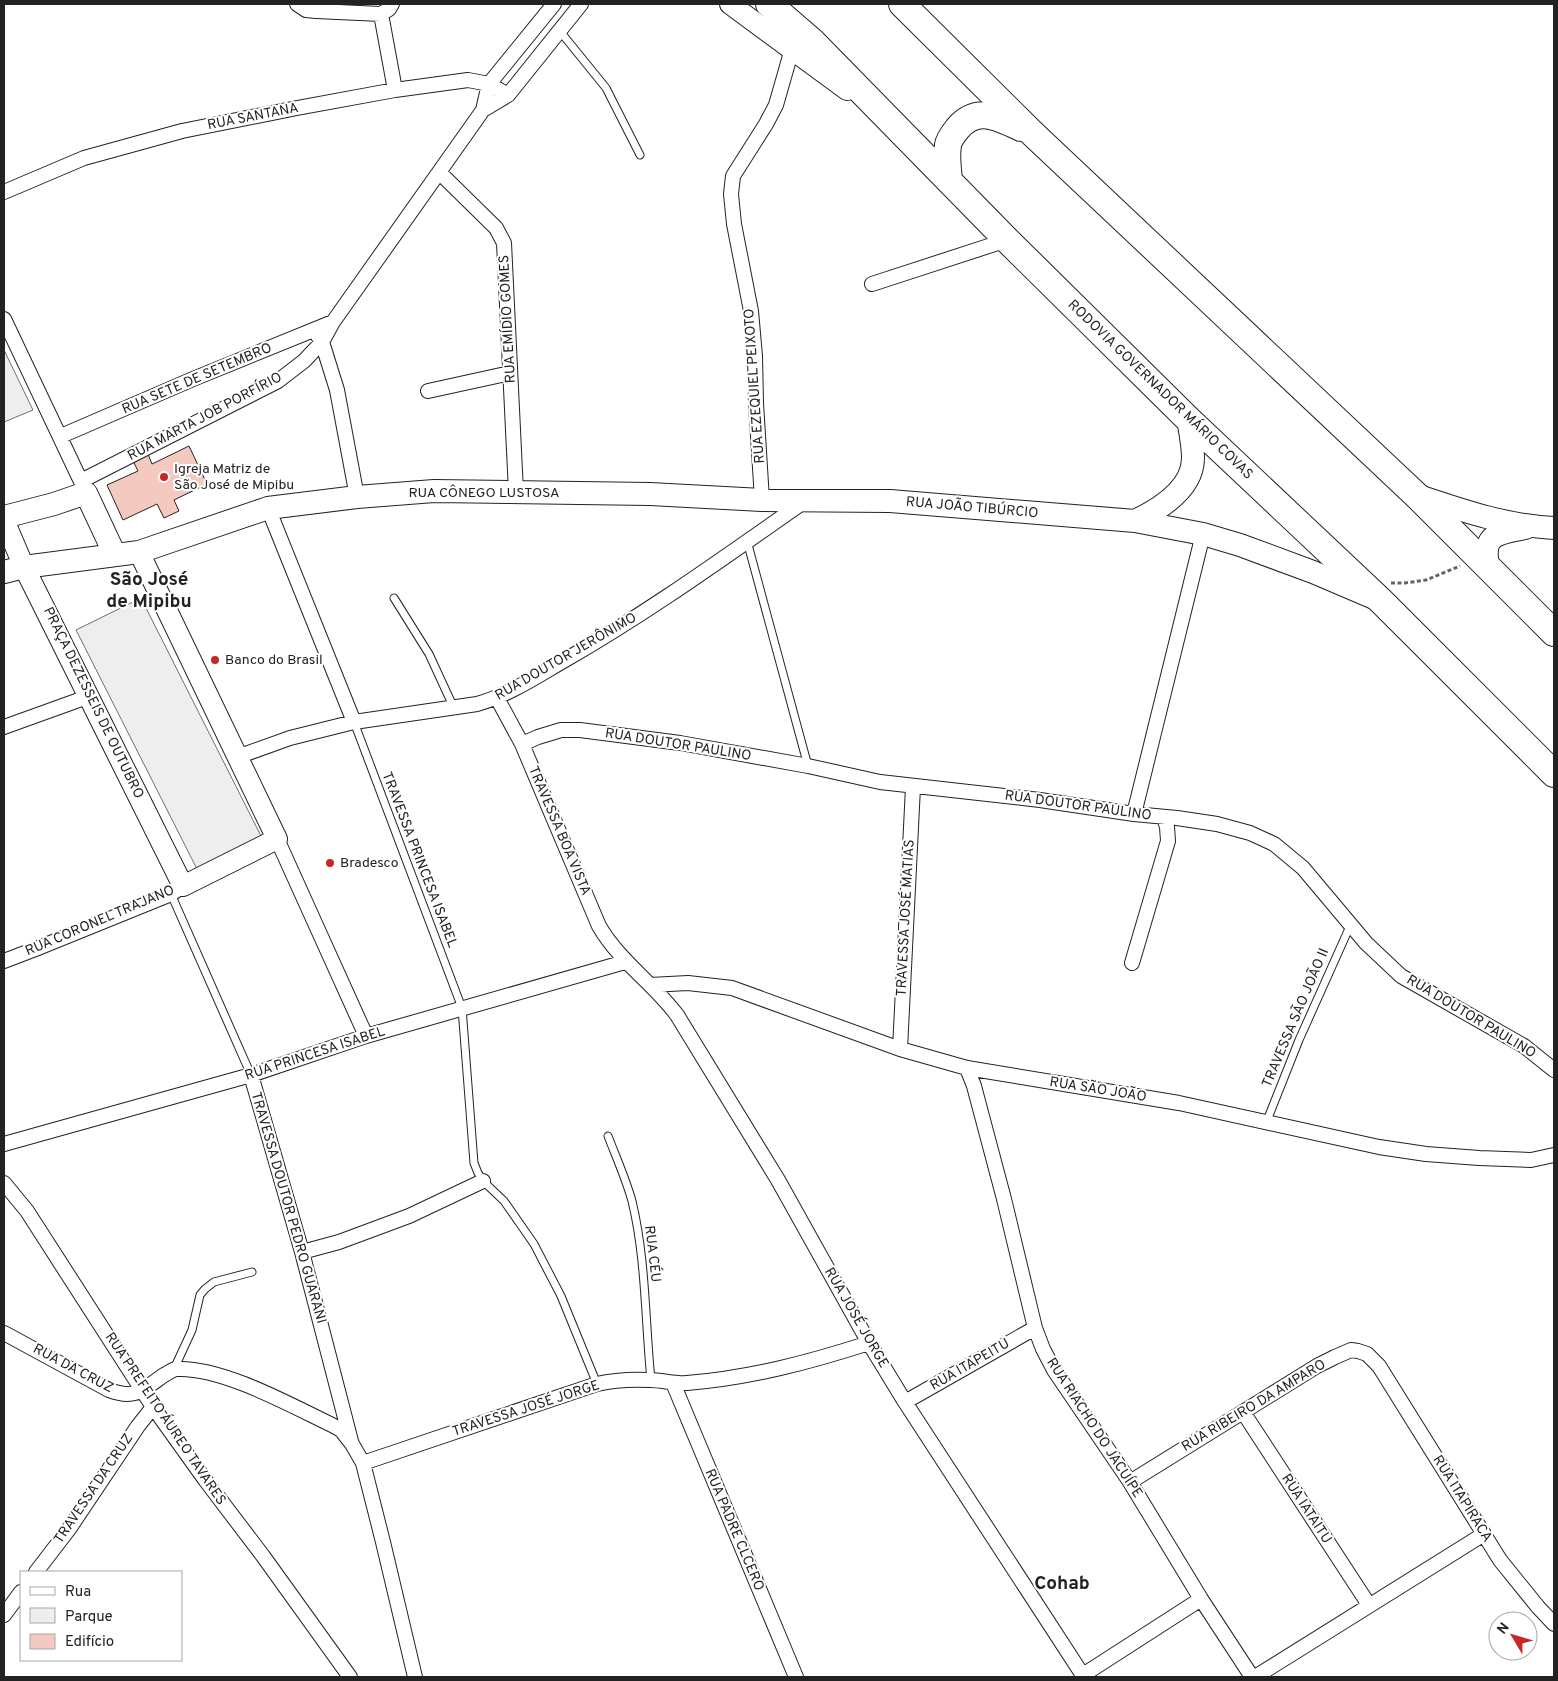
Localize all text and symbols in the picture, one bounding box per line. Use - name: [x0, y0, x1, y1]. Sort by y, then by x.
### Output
- street label: RUA SANTANA: [206, 100, 300, 134]
- street label: RUA EMÍDIO GOMES: [495, 254, 520, 384]
- street label: RODOVIA GOVERNADOR MÁRIO COVAS: [1064, 296, 1257, 483]
- street label: RUA EZEQUIEL PEIXOTO: [741, 308, 769, 464]
- street label: RUA SETE DE SETEMBRO: [119, 340, 275, 418]
- street label: RUA MARTA JOB PORFÍRIO: [124, 368, 285, 465]
- place label: Igreja Matriz de São José de Mipibu: [174, 461, 294, 494]
- marker: Igreja Matriz de São José de Mipibu: [158, 471, 170, 483]
- street label: RUA CÔNEGO LUSTOSA: [408, 484, 560, 502]
- street label: RUA JOÃO TIBÚRCIO: [905, 493, 1039, 522]
- district label: São José de Mipibu: [106, 568, 192, 614]
- street label: PRAÇA DEZESSEIS DE OUTUBRO: [39, 604, 147, 802]
- street label: RUA DOUTOR JERÔNIMO: [492, 609, 640, 705]
- place label: Banco do Brasil: [225, 652, 323, 669]
- marker: Banco do Brasil: [209, 654, 221, 666]
- street label: RUA DOUTOR PAULINO: [604, 725, 752, 765]
- street label: TRAVESSA BOA VISTA: [524, 764, 594, 898]
- street label: TRAVESSA PRINCESA ISABEL: [378, 770, 460, 950]
- street label: RUA DOUTOR PAULINO: [1004, 787, 1152, 825]
- street label: TRAVESSA JOSÉ MATIAS: [892, 839, 919, 997]
- place label: Bradesco: [340, 855, 399, 872]
- marker: Bradesco: [324, 857, 336, 869]
- street label: RUA CORONEL TRAJANO: [23, 882, 177, 960]
- street label: TRAVESSA SÃO JOÃO II: [1259, 946, 1333, 1090]
- street label: RUA DOUTOR PAULINO: [1403, 972, 1539, 1062]
- street label: RUA PRINCESA ISABEL: [243, 1023, 387, 1085]
- street label: RUA SÃO JOÃO: [1048, 1074, 1148, 1106]
- street label: TRAVESSA DOUTOR PEDRO GUARANI: [247, 1090, 329, 1326]
- street label: RUA CÉU: [640, 1224, 665, 1284]
- street label: RUA JOSÉ JORGE: [820, 1264, 893, 1371]
- street label: RUA PREFEITO ÁUREO TAVARES: [101, 1329, 230, 1508]
- street label: RUA ITAPEITU: [927, 1335, 1013, 1395]
- street label: RUA DA CRUZ: [30, 1341, 116, 1397]
- street label: RUA RIACHO DO JACUÍPE: [1042, 1354, 1146, 1501]
- street label: RUA RIBEIRO DA AMPARO: [1179, 1356, 1329, 1456]
- street label: TRAVESSA JOSÉ JORGE: [450, 1376, 602, 1441]
- street label: TRAVESSA DA CRUZ: [51, 1431, 137, 1547]
- street label: RUA ITAPIRACA: [1429, 1453, 1495, 1545]
- street label: RUA PADRE CLCERO: [701, 1466, 767, 1594]
- street label: RUA IATAITU: [1277, 1471, 1335, 1547]
- legend: [20, 1571, 182, 1661]
- district label: Cohab: [1034, 1572, 1090, 1596]
- text: Rua: [65, 1583, 91, 1602]
- text: Parque: [65, 1608, 113, 1627]
- north arrow: [1488, 1611, 1538, 1661]
- text: N: [1494, 1620, 1514, 1638]
- text: Edifício: [65, 1633, 114, 1652]

